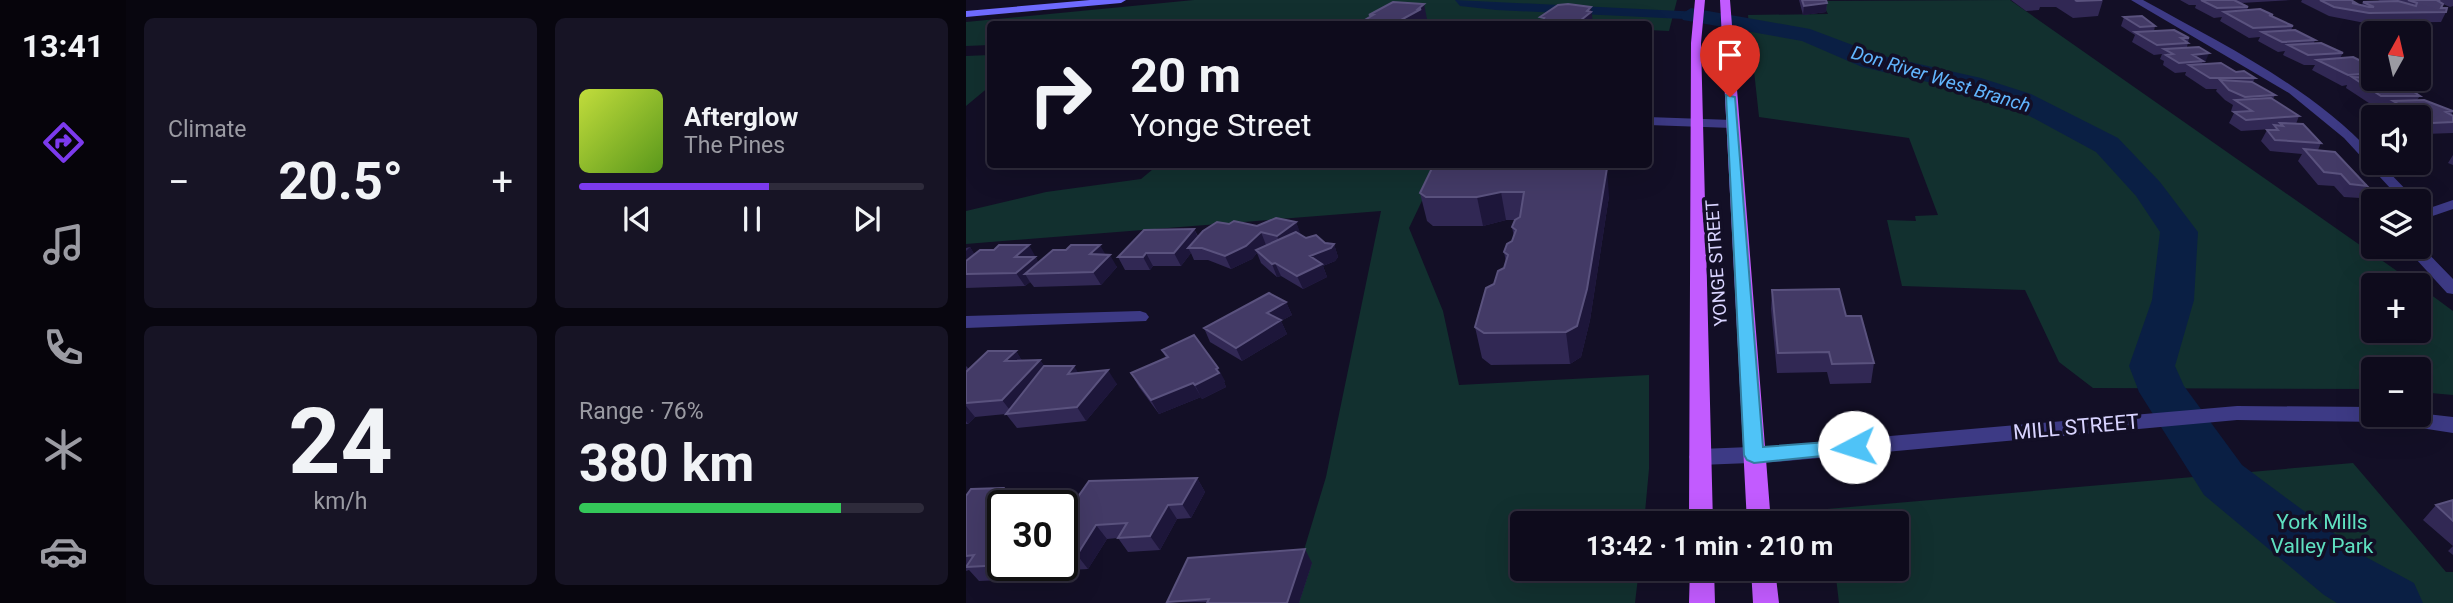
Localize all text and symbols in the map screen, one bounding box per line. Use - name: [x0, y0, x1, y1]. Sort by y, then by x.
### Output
- north arrow: [2361, 21, 2431, 91]
- map controls: [2361, 21, 2431, 427]
- pin: [1700, 25, 1760, 97]
- text: 13:41: [22, 27, 104, 65]
- icon: arrive: [1711, 36, 1749, 74]
- water label: Don River West Branch: [1849, 41, 2033, 117]
- text: 20 m: [1130, 47, 1241, 104]
- icon: right: [1015, 49, 1106, 140]
- text: Afterglow: [684, 102, 798, 132]
- button: sound: [2361, 105, 2431, 175]
- text: Yonge Street: [1130, 106, 1311, 144]
- text: Climate: [168, 116, 247, 143]
- icon: directions: [39, 118, 88, 167]
- text: The Pines: [684, 132, 785, 159]
- text: 20.5°: [278, 151, 403, 212]
- text: −: [168, 160, 190, 204]
- text: +: [491, 160, 513, 204]
- button: layers: [2361, 189, 2431, 259]
- street label: YONGE STREET: [1701, 199, 1731, 327]
- icon: previous: [618, 200, 656, 238]
- icon: pause: [733, 200, 771, 238]
- icon: next: [848, 200, 886, 238]
- icon: music: [39, 220, 88, 269]
- button: +: [2361, 273, 2431, 343]
- icon: phone: [39, 323, 88, 372]
- button: −: [2361, 357, 2431, 427]
- text: 24: [288, 389, 393, 495]
- text: Range · 76%: [579, 398, 704, 425]
- street label: MILL STREET: [2012, 409, 2140, 444]
- position arrow: [1817, 410, 1891, 484]
- icon: climate: [39, 425, 88, 474]
- text: 380 km: [579, 433, 754, 494]
- text: km/h: [314, 488, 368, 515]
- speed limit sign: 30: [987, 490, 1078, 581]
- park label: York Mills Valley Park: [2270, 510, 2374, 558]
- icon: car: [39, 527, 88, 576]
- text: 13:42 · 1 min · 210 m: [1586, 531, 1833, 561]

